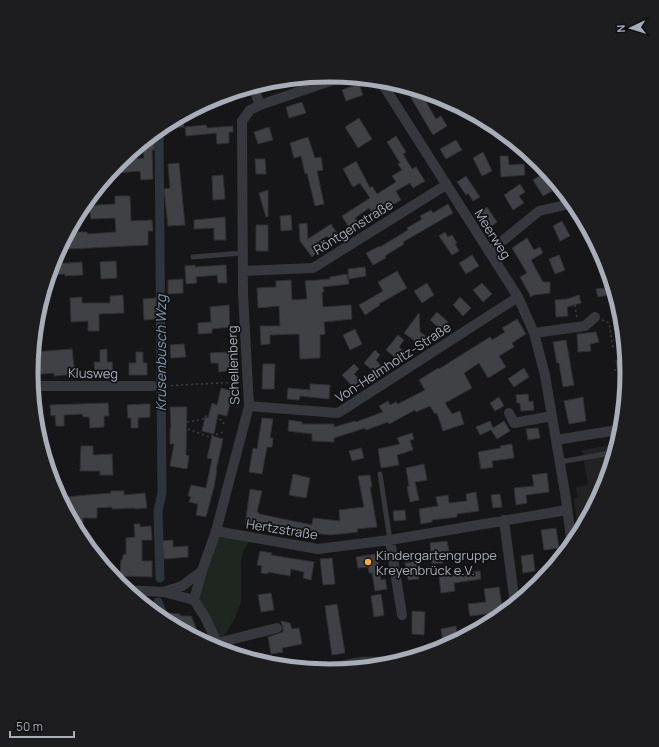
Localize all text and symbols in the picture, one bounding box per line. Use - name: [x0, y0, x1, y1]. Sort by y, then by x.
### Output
- north arrow: [611, 8, 651, 48]
- text: N: [613, 24, 628, 33]
- street label: Röntgenstraße: [310, 195, 397, 259]
- street label: Meerweg: [471, 206, 515, 262]
- water label: Krusenbusch Wzg: [151, 293, 170, 411]
- street label: Von-Helmholtz-Straße: [332, 318, 455, 406]
- street label: Schellenberg: [223, 325, 243, 405]
- street label: Klusweg: [68, 364, 118, 382]
- street label: Hertzstraße: [245, 514, 320, 544]
- place label: Kindergartengruppe Kreyenbrück e.V.: [376, 546, 497, 579]
- marker: Kindergartengruppe Kreyenbrück e.V.: [363, 557, 373, 567]
- scale bar: [10, 713, 74, 739]
- text: 50 m: [16, 718, 43, 735]

